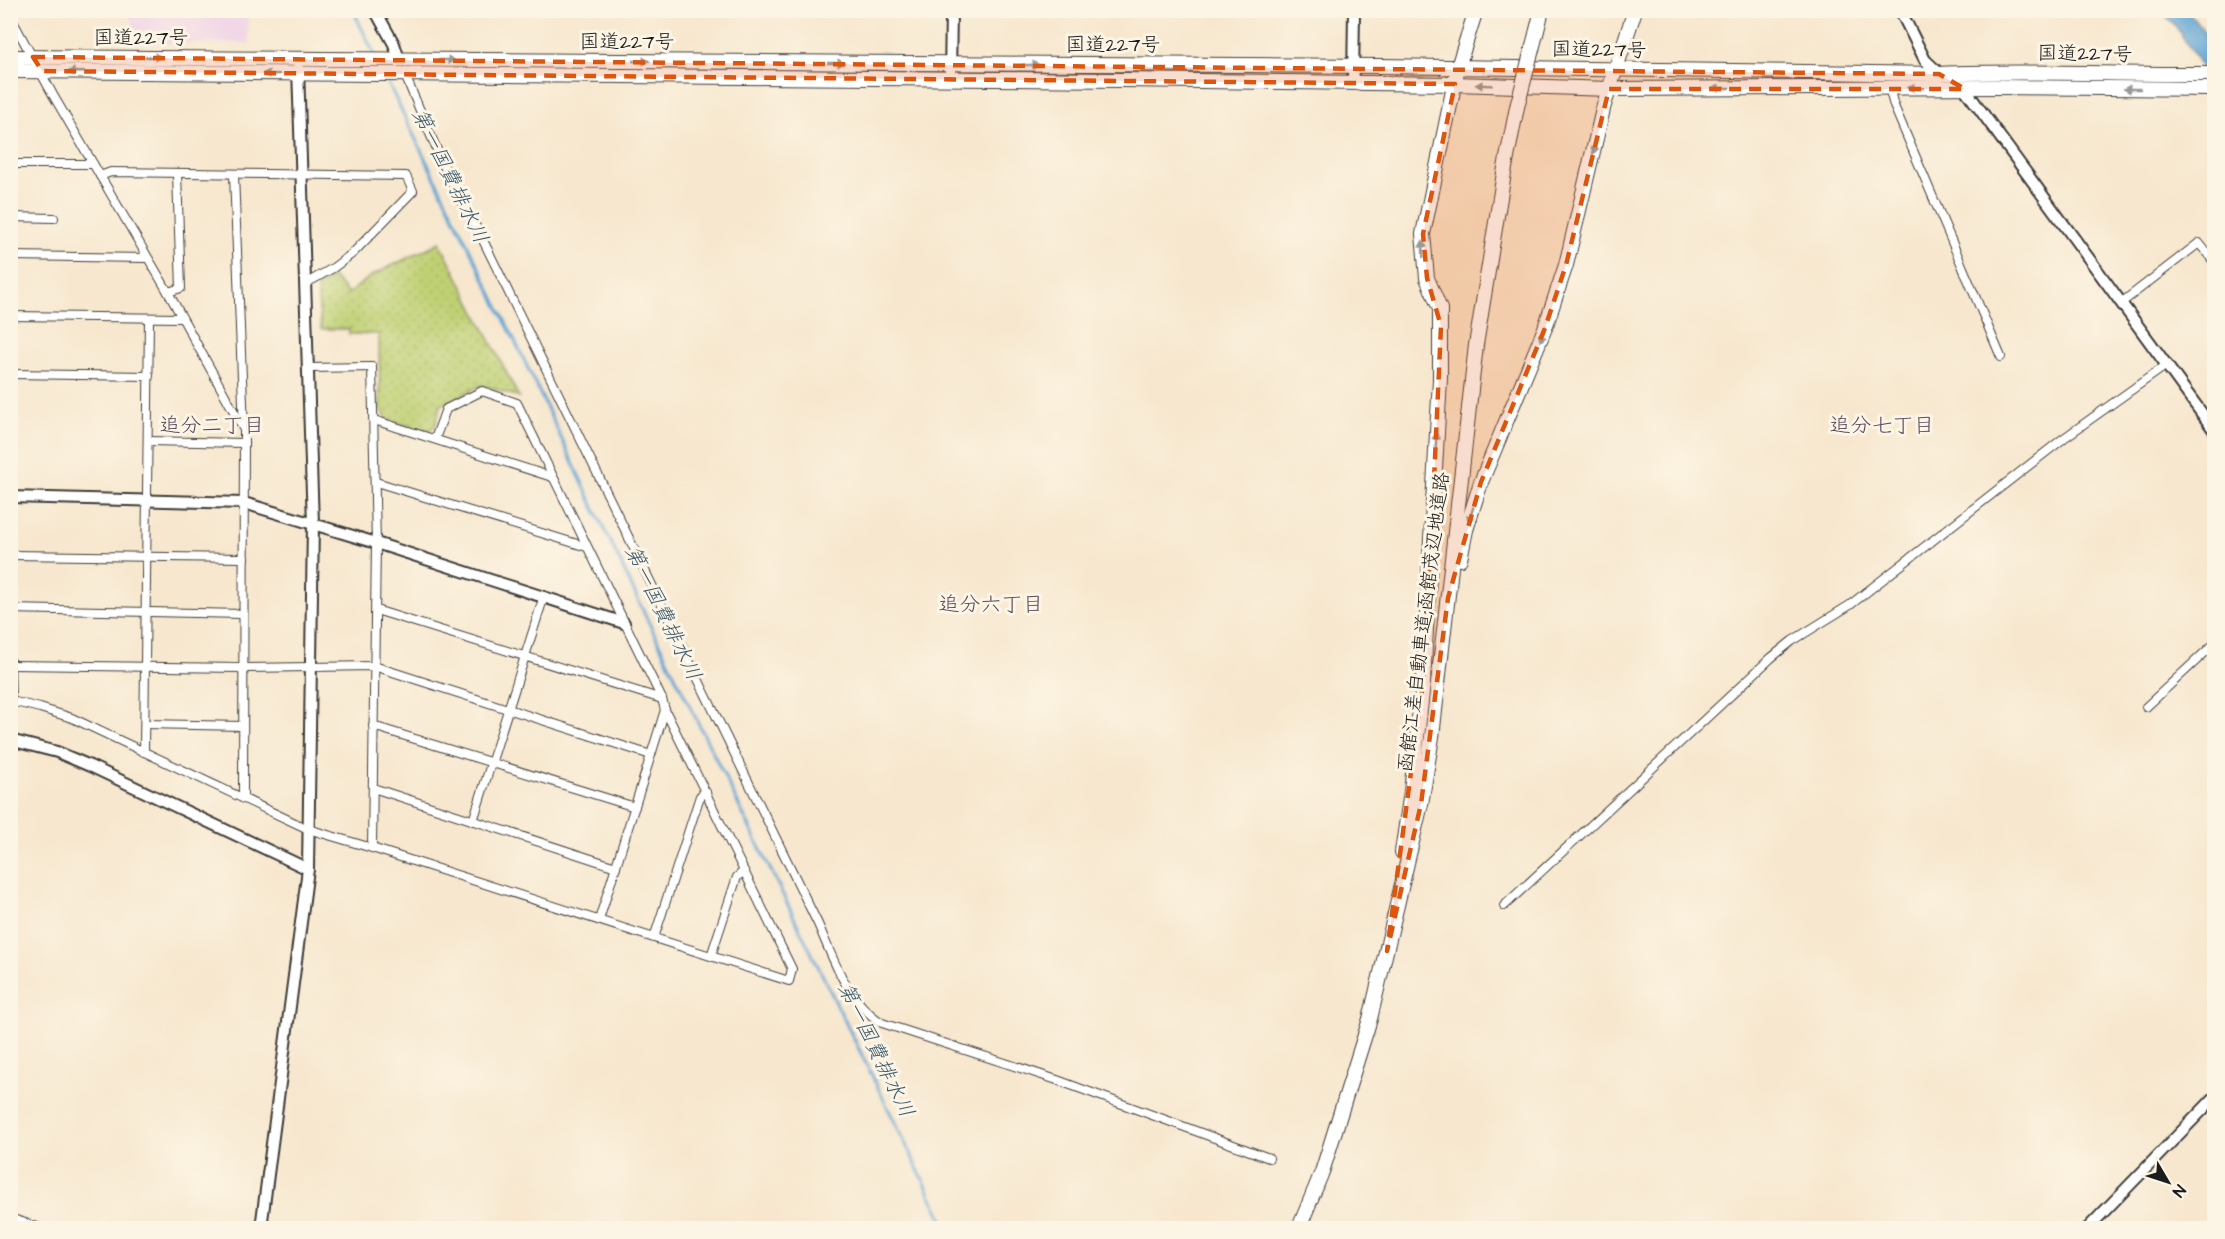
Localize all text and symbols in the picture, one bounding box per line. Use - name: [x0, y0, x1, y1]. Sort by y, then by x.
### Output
- street label: 国道227号: [93, 24, 189, 52]
- street label: 国道227号: [579, 28, 675, 56]
- street label: 国道227号: [1065, 31, 1161, 59]
- street label: 国道227号: [1551, 35, 1647, 65]
- street label: 国道227号: [2037, 39, 2133, 69]
- one-way arrow: [143, 52, 162, 62]
- one-way arrow: [436, 55, 455, 65]
- one-way arrow: [631, 56, 650, 66]
- one-way arrow: [826, 58, 845, 68]
- one-way arrow: [1021, 60, 1040, 70]
- one-way arrow: [67, 67, 86, 77]
- one-way arrow: [262, 69, 281, 78]
- one-way arrow: [1474, 80, 1493, 89]
- one-way arrow: [1711, 83, 1730, 93]
- one-way arrow: [1906, 83, 1925, 93]
- one-way arrow: [2122, 84, 2141, 94]
- water label: 第一国費排水川: [405, 104, 495, 248]
- one-way arrow: [1589, 136, 1599, 155]
- one-way arrow: [1419, 239, 1428, 258]
- one-way arrow: [1538, 325, 1548, 343]
- district label: 追分二丁目: [160, 411, 265, 440]
- district label: 追分七丁目: [1830, 411, 1935, 440]
- one-way arrow: [1432, 431, 1441, 450]
- street label: 函館江差自動車道;函館茂辺地道路: [1392, 470, 1456, 774]
- one-way arrow: [1466, 506, 1475, 524]
- water label: 第一国費排水川: [618, 541, 708, 685]
- district label: 追分六丁目: [939, 590, 1044, 619]
- water label: 第一国費排水川: [831, 978, 921, 1122]
- north arrow: [2138, 1152, 2198, 1212]
- text: N: [2167, 1180, 2191, 1202]

